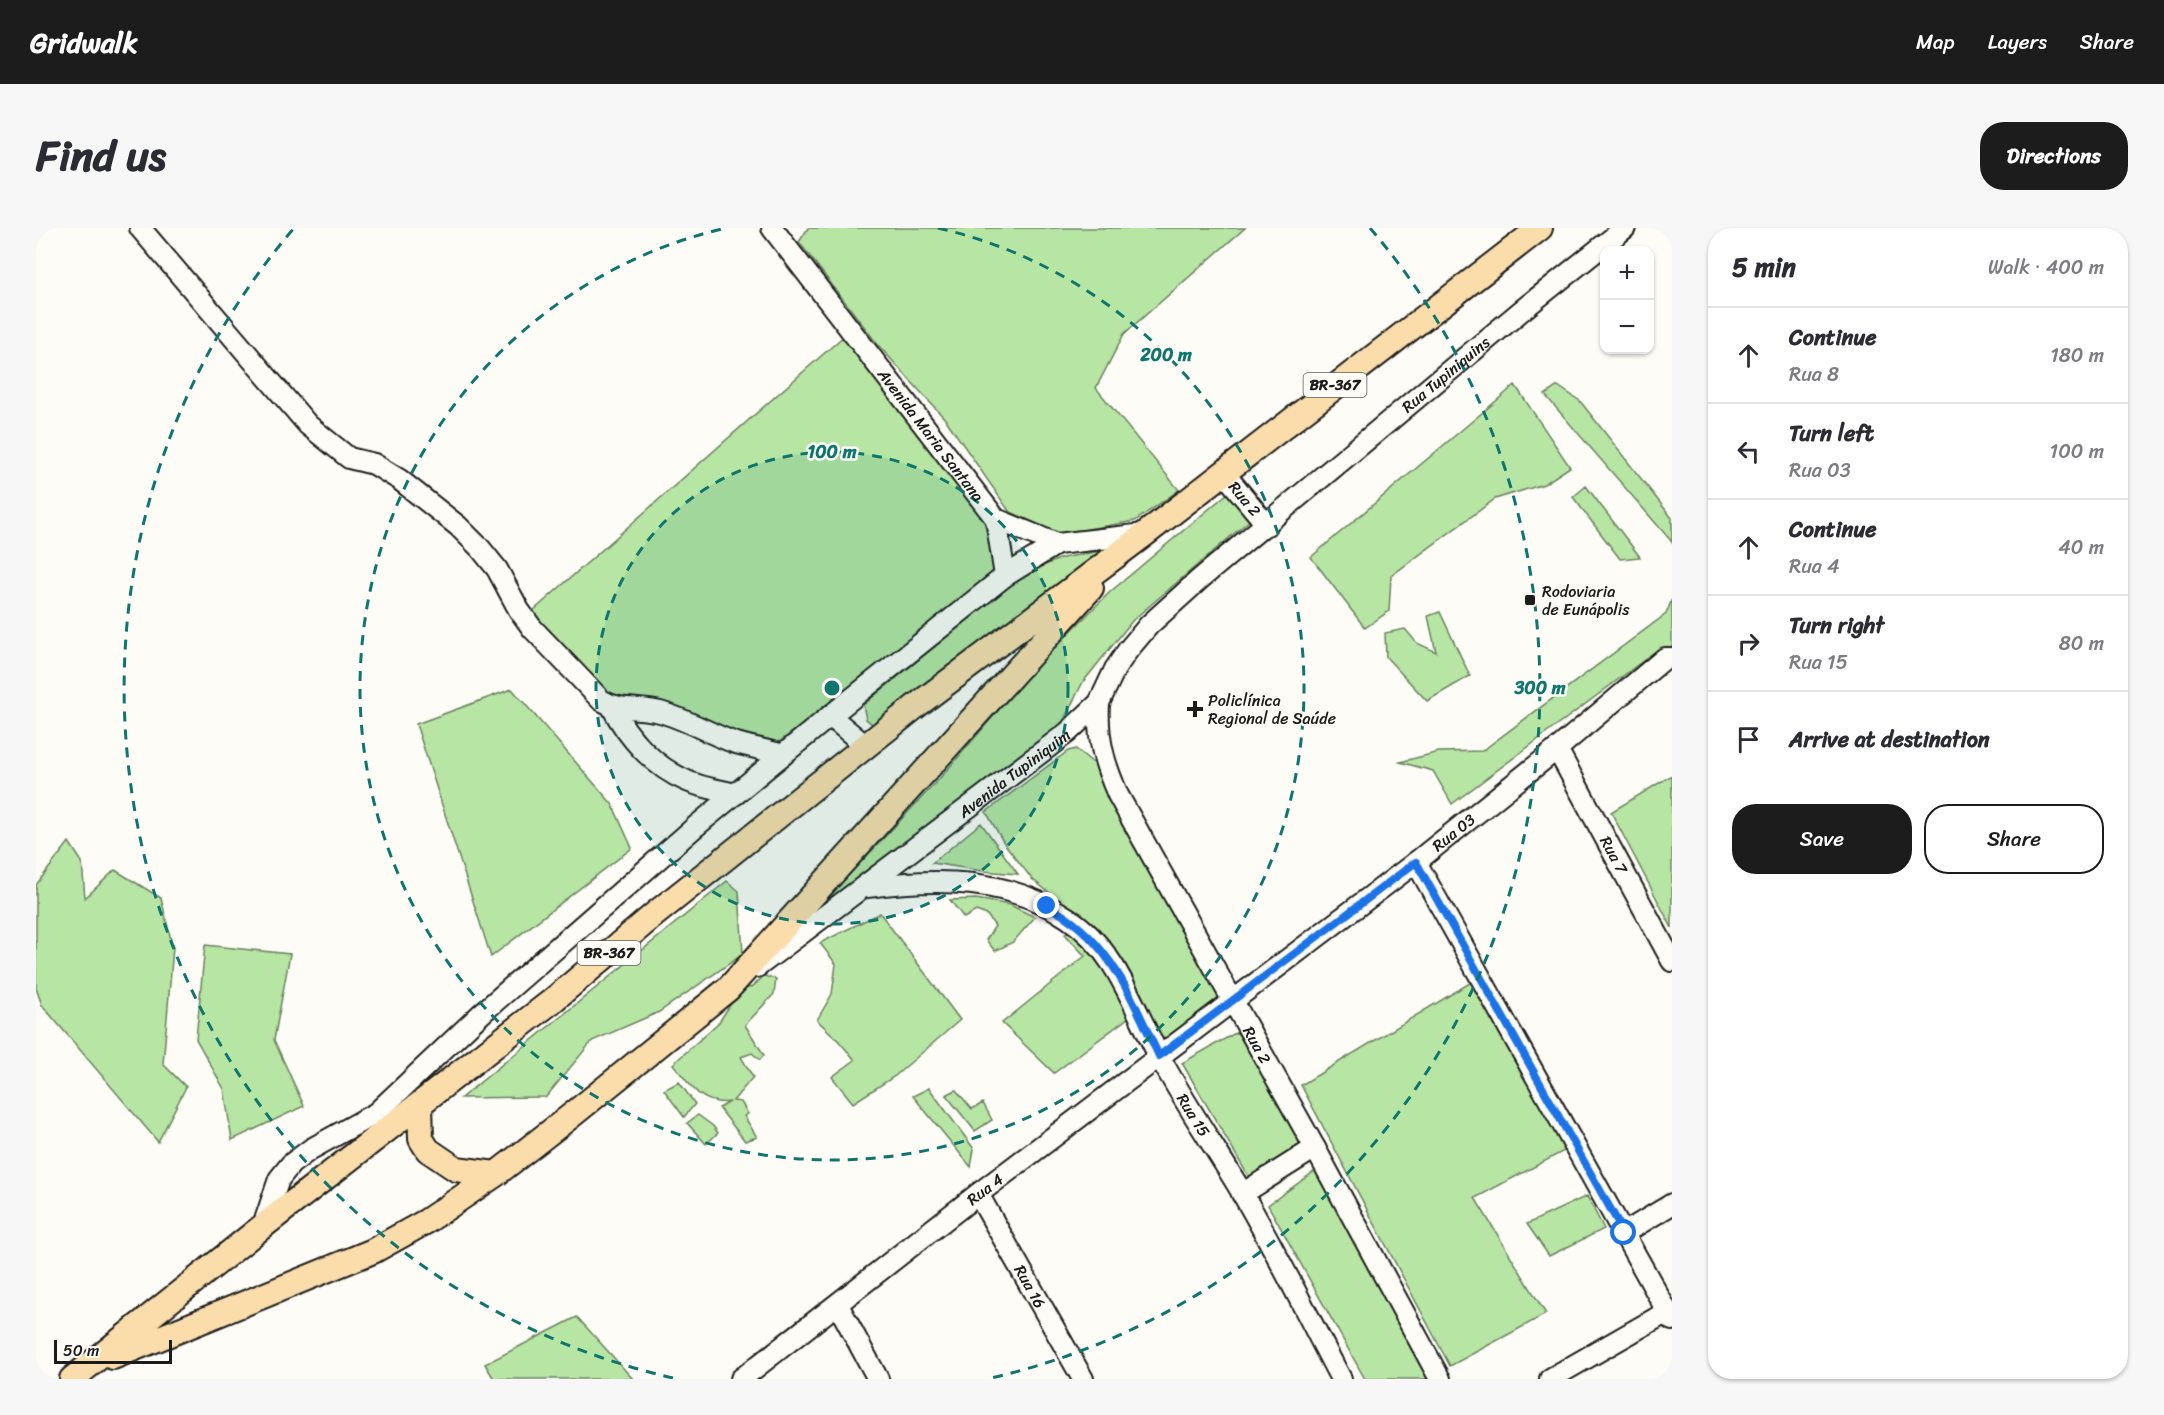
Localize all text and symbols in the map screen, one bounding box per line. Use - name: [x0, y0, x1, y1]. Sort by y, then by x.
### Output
- text: Gridwalk: [30, 18, 138, 67]
- text: Map: [1916, 23, 1955, 61]
- text: Layers: [1988, 23, 2047, 61]
- text: Share: [2080, 23, 2134, 61]
- text: Find us: [36, 119, 166, 193]
- button: Directions: [1980, 122, 2128, 190]
- text: 5 min: [1732, 244, 1796, 290]
- map controls: [1600, 246, 1654, 354]
- button: +: [1600, 246, 1654, 300]
- text: Walk · 400 m: [1988, 250, 2104, 285]
- button: −: [1600, 300, 1654, 354]
- text: Continue: [1789, 318, 1877, 357]
- street label: Rua Tupiniquins: [1394, 328, 1497, 420]
- text: 180 m: [2050, 338, 2104, 373]
- text: 200 m: [1139, 339, 1192, 371]
- icon: ahead: [1732, 339, 1765, 372]
- text: Rua 8: [1789, 357, 1839, 392]
- street label: Avenida Maria Santana: [870, 361, 992, 508]
- road number: BR-367: [1304, 373, 1366, 397]
- text: Turn left: [1789, 414, 1874, 453]
- text: 100 m: [2050, 434, 2104, 469]
- icon: left: [1732, 435, 1765, 468]
- text: 100 m: [808, 436, 857, 468]
- text: Rua 03: [1789, 453, 1851, 488]
- street label: Rua 2: [1221, 474, 1269, 523]
- text: Continue: [1789, 510, 1877, 549]
- text: 40 m: [2058, 530, 2104, 565]
- icon: ahead: [1732, 531, 1765, 564]
- text: Rua 4: [1789, 549, 1840, 584]
- place label: Rodoviaria de Eunápolis: [1542, 577, 1630, 624]
- marker: Rodoviaria de Eunápolis: [1523, 593, 1537, 607]
- text: Turn right: [1789, 606, 1884, 645]
- text: 80 m: [2059, 626, 2104, 661]
- icon: right: [1732, 627, 1765, 660]
- text: Rua 15: [1789, 645, 1848, 680]
- text: 300 m: [1513, 672, 1566, 704]
- centre of rings: [822, 678, 842, 698]
- place label: Policlínica Regional de Saúde: [1208, 686, 1336, 733]
- marker: Policlínica Regional de Saúde: [1186, 700, 1204, 718]
- text: Arrive at destination: [1789, 720, 1990, 759]
- street label: Avenida Tupiniquim: [951, 721, 1077, 826]
- icon: arrive: [1732, 723, 1765, 756]
- button: Save: [1732, 804, 1912, 874]
- button: Share: [1924, 804, 2104, 874]
- street label: Rua 03: [1425, 805, 1482, 859]
- street label: Rua 7: [1592, 830, 1637, 880]
- route end: [1033, 892, 1059, 918]
- road number: BR-367: [578, 941, 640, 965]
- street label: Rua 2: [1235, 1020, 1280, 1069]
- street label: Rua 15: [1169, 1087, 1219, 1143]
- street label: Rua 4: [960, 1165, 1010, 1213]
- route start: [1610, 1219, 1636, 1245]
- street label: Rua 16: [1006, 1259, 1054, 1314]
- text: 50 m: [63, 1336, 99, 1365]
- scale bar: [54, 1337, 172, 1364]

